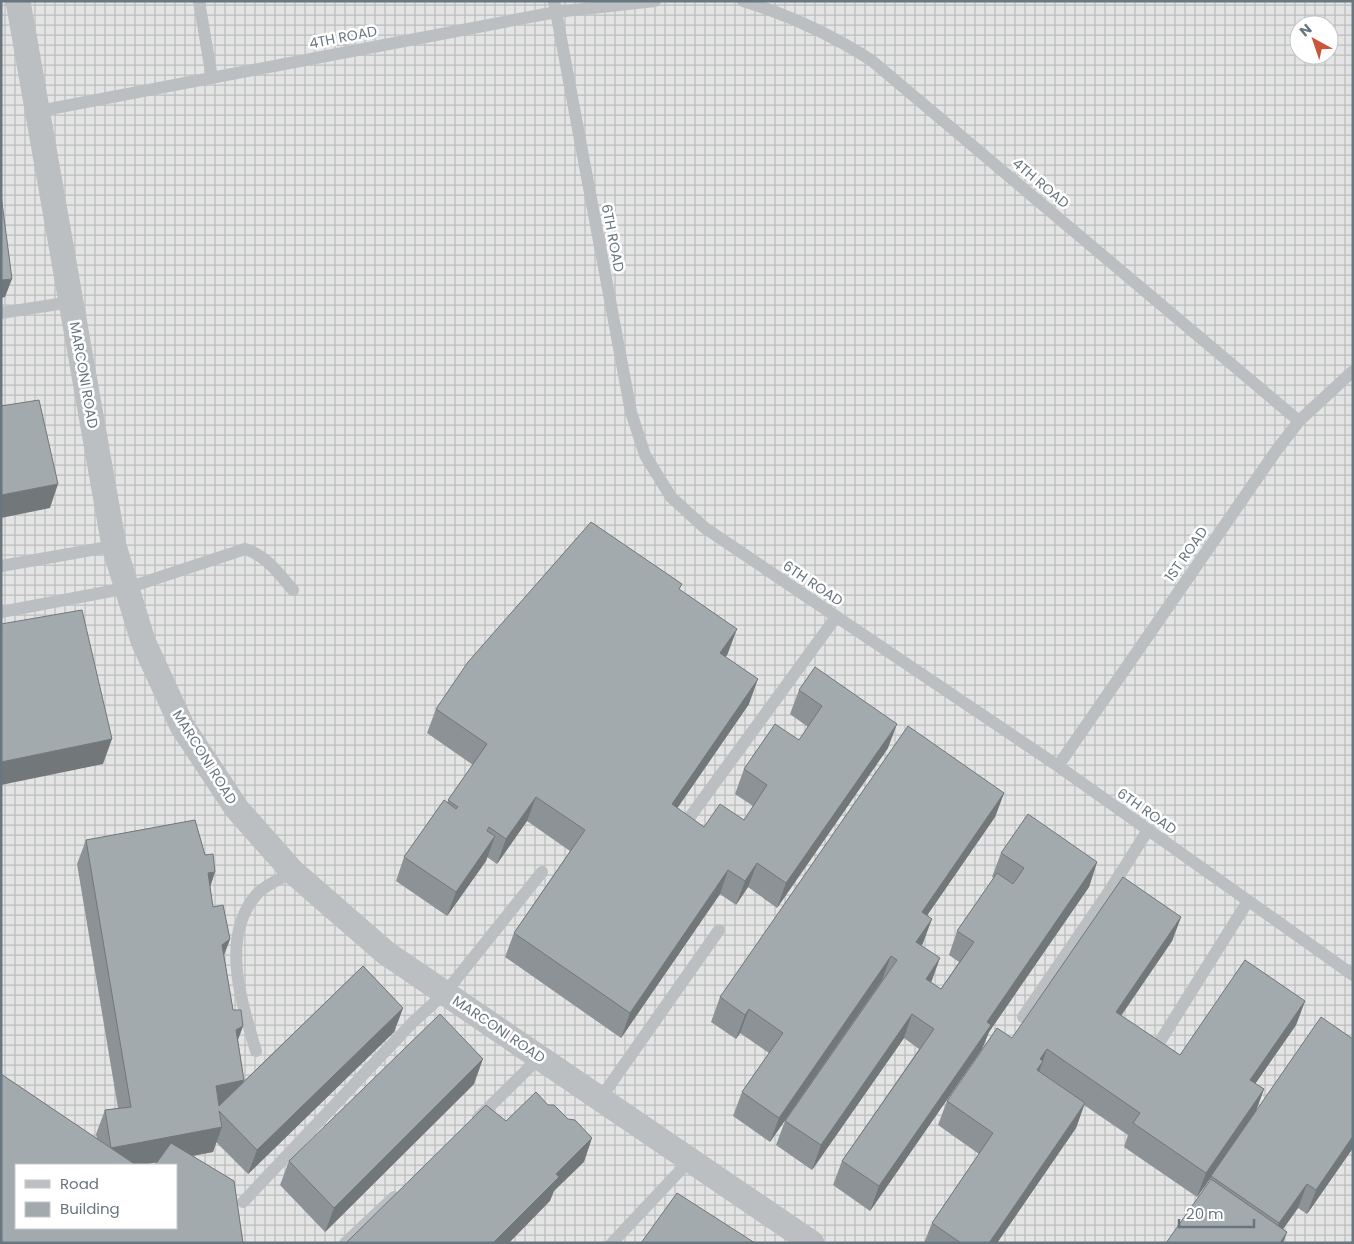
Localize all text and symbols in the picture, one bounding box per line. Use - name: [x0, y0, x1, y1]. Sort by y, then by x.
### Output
- north arrow: [1289, 15, 1339, 65]
- text: N: [1295, 19, 1316, 41]
- street label: 4TH ROAD: [307, 21, 379, 53]
- street label: 4TH ROAD: [1008, 153, 1074, 213]
- street label: 6TH ROAD: [597, 202, 629, 274]
- street label: MARCONI ROAD: [65, 320, 103, 430]
- street label: 1ST ROAD: [1160, 522, 1212, 585]
- street label: 6TH ROAD: [779, 555, 847, 611]
- street label: MARCONI ROAD: [168, 706, 242, 808]
- street label: 6TH ROAD: [1113, 783, 1181, 839]
- street label: MARCONI ROAD: [449, 991, 549, 1067]
- legend: [15, 1164, 178, 1229]
- text: Road: [60, 1173, 99, 1194]
- scale bar: [1179, 1196, 1254, 1228]
- text: Building: [60, 1198, 120, 1219]
- text: 20 m: [1186, 1203, 1224, 1224]

